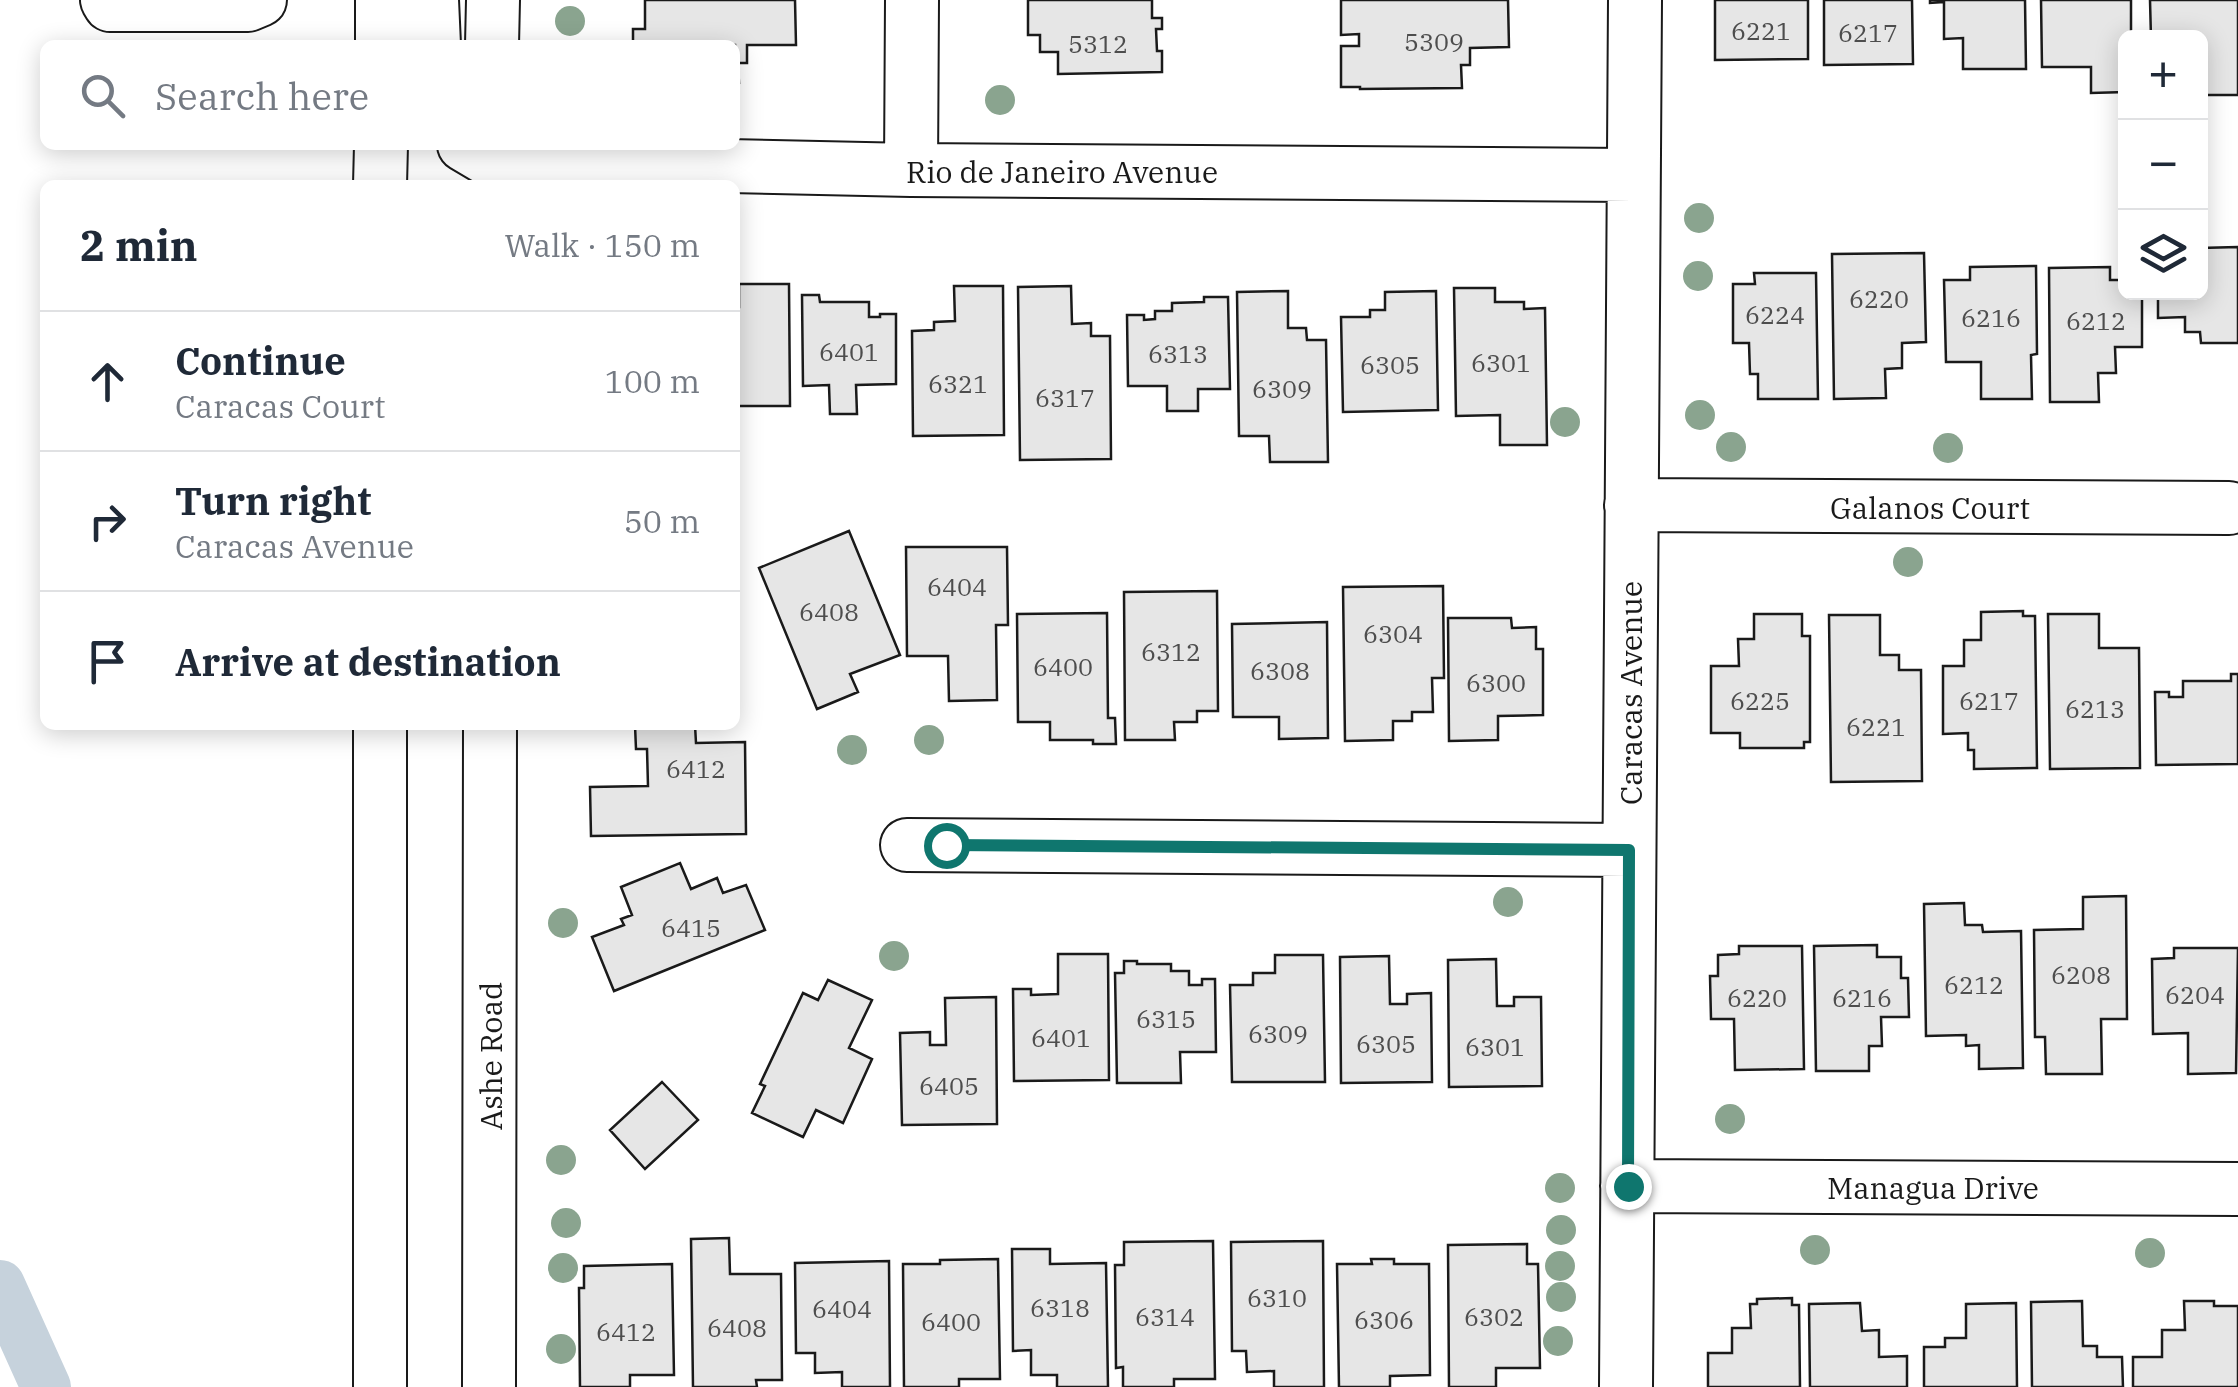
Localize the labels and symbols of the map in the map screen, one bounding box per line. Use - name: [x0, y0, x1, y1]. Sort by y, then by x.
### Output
- house number: 6221: [1731, 14, 1791, 47]
- house number: 6217: [1838, 16, 1898, 49]
- house number: 5309: [1404, 25, 1464, 58]
- house number: 5312: [1068, 27, 1128, 60]
- street label: Rio de Janeiro Avenue: [906, 152, 1218, 191]
- house number: 6220: [1849, 282, 1909, 315]
- house number: 6224: [1745, 298, 1805, 331]
- house number: 6216: [1961, 301, 2021, 334]
- house number: 6212: [2066, 304, 2126, 337]
- house number: 6401: [819, 335, 879, 368]
- house number: 6313: [1148, 337, 1208, 370]
- house number: 6301: [1471, 346, 1531, 379]
- house number: 6305: [1360, 348, 1420, 381]
- house number: 6321: [928, 367, 988, 400]
- house number: 6309: [1252, 372, 1312, 405]
- house number: 6317: [1035, 381, 1095, 414]
- street label: Galanos Court: [1830, 488, 2030, 527]
- house number: 6404: [927, 570, 987, 603]
- street label: Caracas Avenue: [1611, 581, 1650, 805]
- house number: 6408: [799, 595, 859, 628]
- house number: 6304: [1363, 617, 1423, 650]
- house number: 6312: [1141, 635, 1201, 668]
- house number: 6400: [1033, 650, 1093, 683]
- house number: 6308: [1250, 654, 1310, 687]
- house number: 6300: [1466, 666, 1526, 699]
- house number: 6225: [1730, 684, 1790, 717]
- house number: 6217: [1959, 684, 2019, 717]
- house number: 6213: [2065, 692, 2125, 725]
- house number: 6221: [1846, 710, 1906, 743]
- house number: 6412: [666, 752, 726, 785]
- route start: [924, 823, 970, 869]
- house number: 6415: [661, 911, 721, 944]
- house number: 6208: [2051, 958, 2111, 991]
- house number: 6212: [1944, 968, 2004, 1001]
- house number: 6204: [2165, 978, 2225, 1011]
- house number: 6220: [1727, 981, 1787, 1014]
- house number: 6216: [1832, 981, 1892, 1014]
- street label: Ashe Road: [471, 982, 510, 1130]
- house number: 6315: [1136, 1002, 1196, 1035]
- house number: 6309: [1248, 1017, 1308, 1050]
- house number: 6401: [1031, 1021, 1091, 1054]
- house number: 6305: [1356, 1027, 1416, 1060]
- house number: 6301: [1465, 1030, 1525, 1063]
- house number: 6405: [919, 1069, 979, 1102]
- route end: [1606, 1164, 1652, 1210]
- street label: Managua Drive: [1827, 1168, 2039, 1207]
- house number: 6310: [1247, 1281, 1307, 1314]
- house number: 6318: [1030, 1291, 1090, 1324]
- house number: 6404: [812, 1292, 872, 1325]
- house number: 6314: [1135, 1300, 1195, 1333]
- house number: 6302: [1464, 1300, 1524, 1333]
- house number: 6306: [1354, 1303, 1414, 1336]
- house number: 6400: [921, 1305, 981, 1338]
- house number: 6408: [707, 1311, 767, 1344]
- house number: 6412: [596, 1315, 656, 1348]

